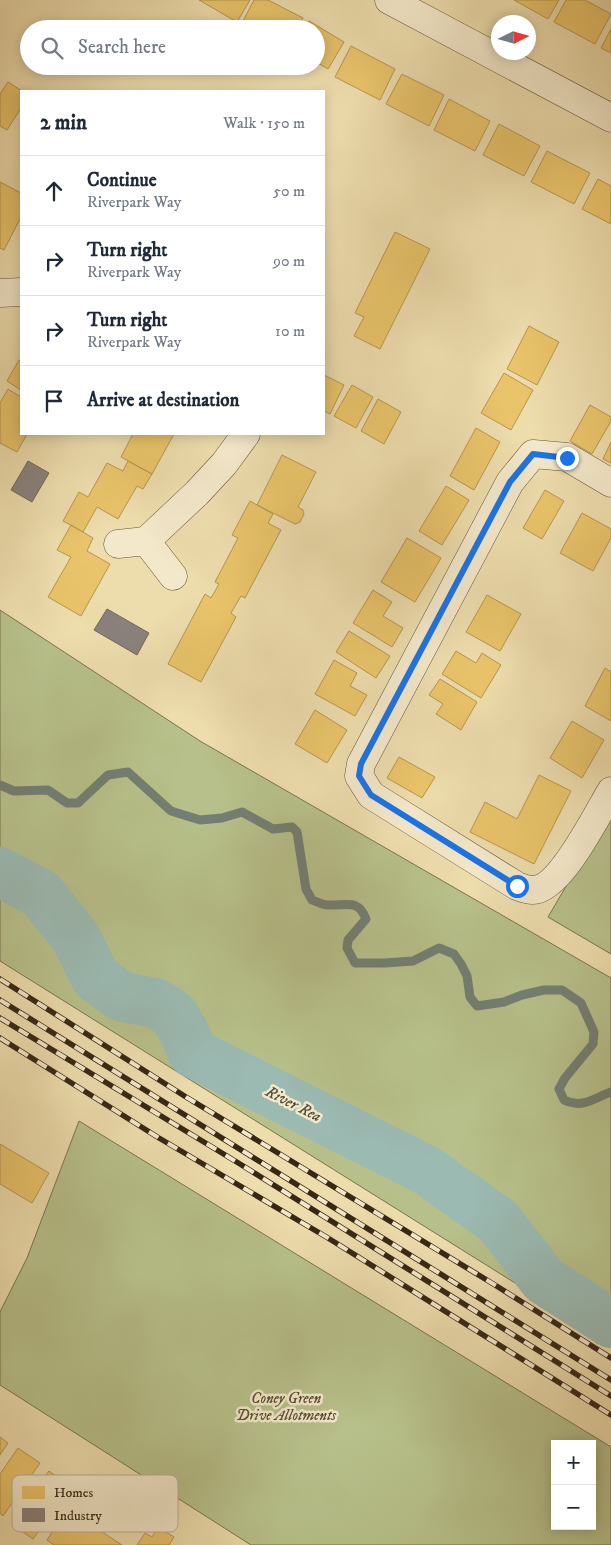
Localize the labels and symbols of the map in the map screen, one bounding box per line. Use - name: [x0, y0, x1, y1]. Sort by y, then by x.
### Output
- north arrow: [491, 15, 536, 60]
- route end: [556, 447, 579, 470]
- route start: [506, 875, 529, 898]
- water label: River Rea: [261, 1081, 325, 1126]
- park label: Coney Green Drive Allotments: [236, 1389, 336, 1425]
- legend: [12, 1475, 178, 1532]
- text: Homes: [54, 1484, 94, 1502]
- text: Industry: [54, 1507, 102, 1525]

